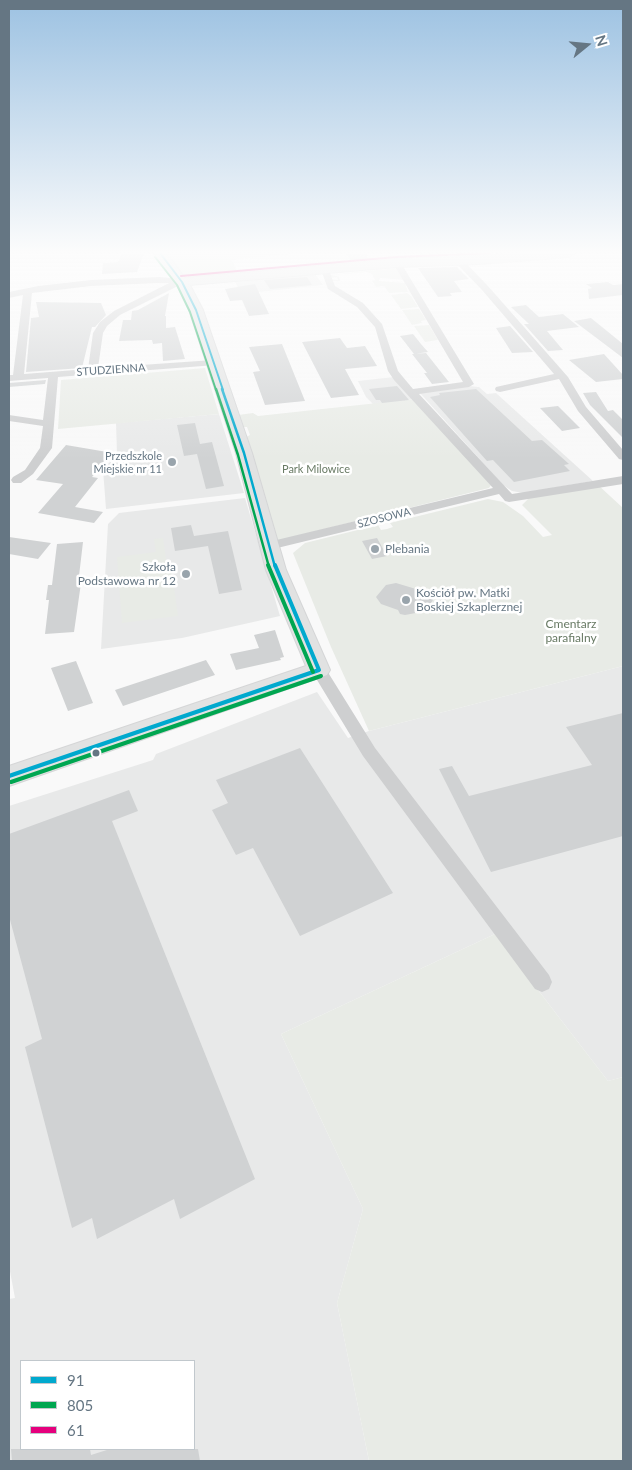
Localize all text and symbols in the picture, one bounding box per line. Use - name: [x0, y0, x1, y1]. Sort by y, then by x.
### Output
- north arrow: [562, 20, 612, 70]
- text: N: [592, 33, 612, 48]
- street label: STUDZIENNA: [76, 361, 146, 379]
- place label: Przedszkole Miejskie nr 11: [93, 449, 162, 475]
- marker: Przedszkole Miejskie nr 11: [166, 456, 178, 468]
- park label: Park Milowice: [282, 462, 350, 476]
- street label: SZOSOWA: [356, 505, 412, 531]
- place label: Plebania: [385, 542, 430, 556]
- marker: Plebania: [369, 543, 381, 555]
- place label: Szkoła Podstawowa nr 12: [78, 560, 176, 588]
- marker: Szkoła Podstawowa nr 12: [180, 568, 192, 580]
- place label: Kościół pw. Matki Boskiej Szkaplerznej: [416, 586, 522, 614]
- marker: Kościół pw. Matki Boskiej Szkaplerznej: [400, 594, 412, 606]
- park label: Cmentarz parafialny: [545, 617, 597, 645]
- unlabelled marker: [91, 748, 101, 758]
- legend: [20, 1360, 195, 1450]
- text: 91: [67, 1371, 84, 1389]
- text: 805: [67, 1396, 93, 1414]
- text: 61: [67, 1421, 84, 1439]

